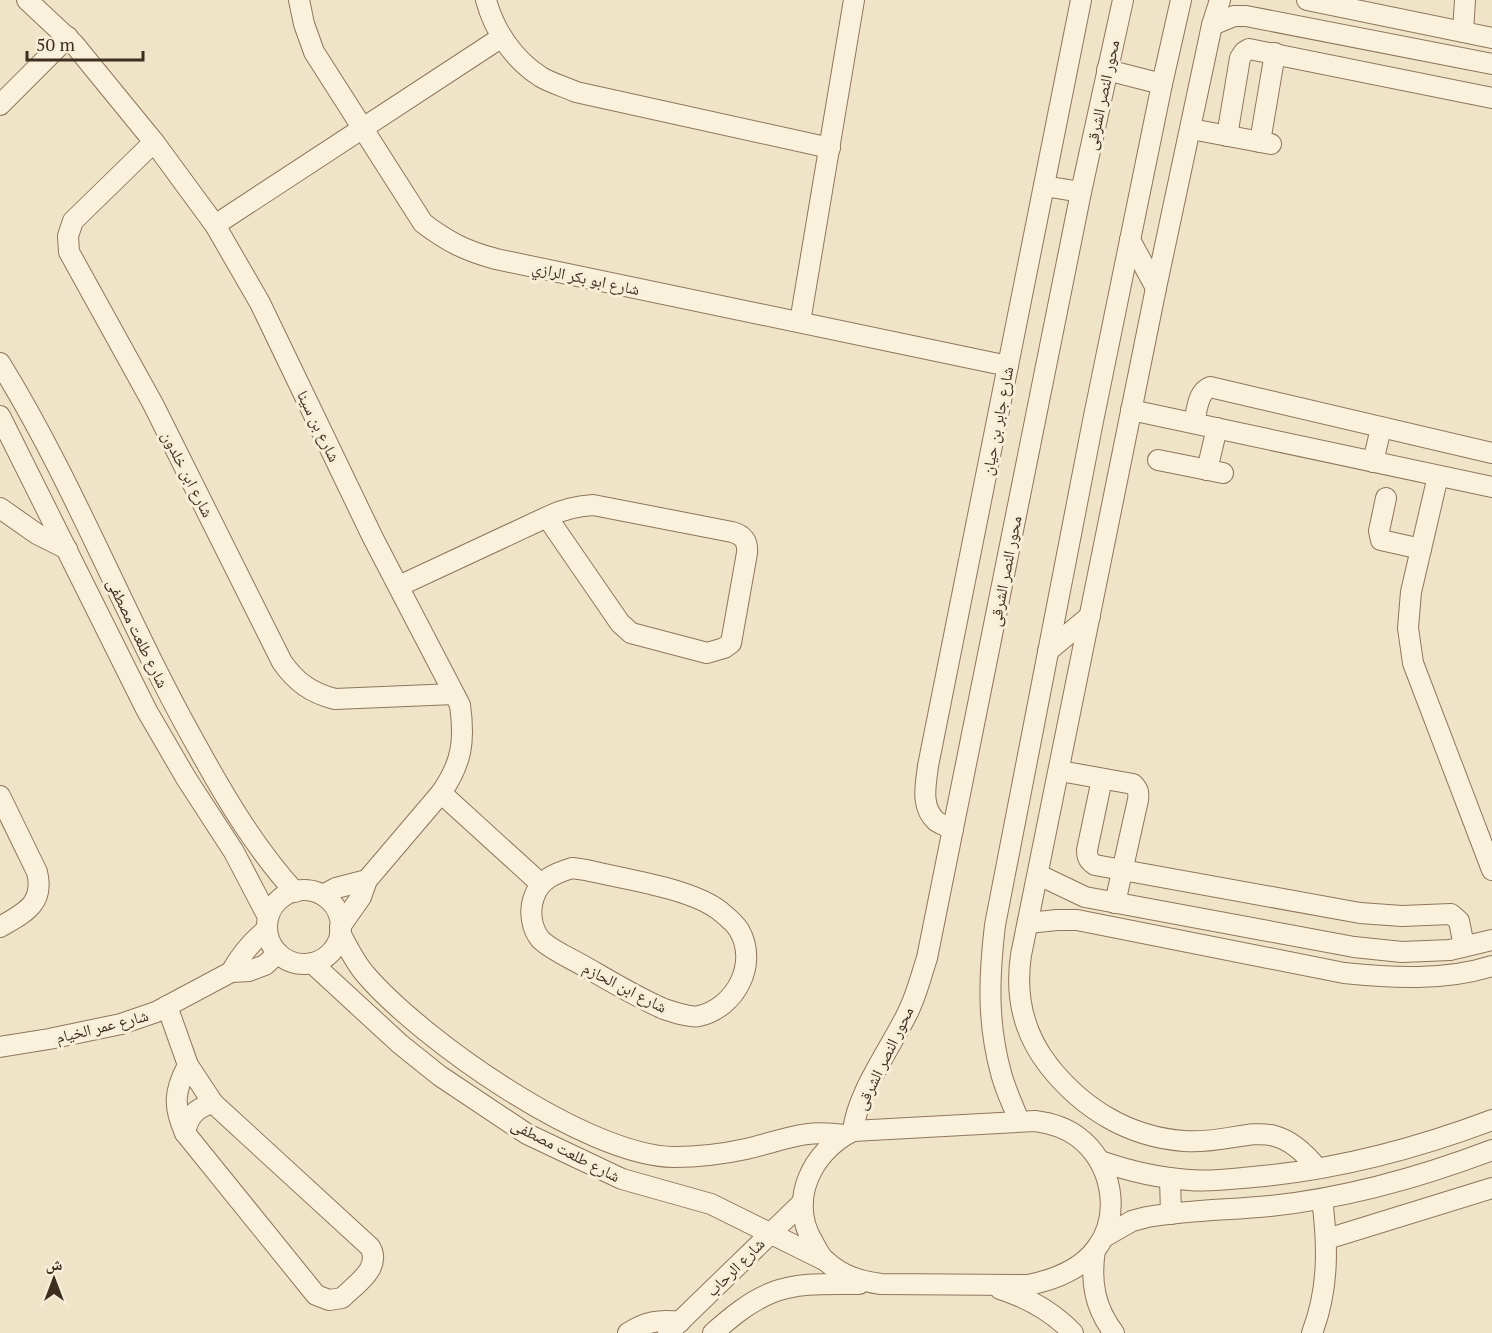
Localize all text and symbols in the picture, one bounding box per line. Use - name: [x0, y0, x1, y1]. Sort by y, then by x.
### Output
- scale bar: [27, 24, 142, 62]
- text: 50 m: [36, 32, 76, 56]
- street label: محور النصر الشرقى: [1080, 38, 1124, 152]
- street label: شارع ابو بكر الرازي: [530, 256, 642, 302]
- street label: شارع جابر بن حيان: [976, 365, 1018, 477]
- street label: شارع بن سينا: [292, 387, 346, 465]
- street label: شارع ابن خلدون: [157, 427, 219, 521]
- street label: محور النصر الشرقى: [984, 514, 1026, 628]
- street label: شارع طلعت مصطفى: [102, 575, 174, 691]
- street label: شارع ابن الحازم: [579, 956, 671, 1018]
- street label: محور النصر الشرقى: [850, 1003, 918, 1113]
- street label: شارع عمر الخيام: [53, 1004, 151, 1048]
- street label: شارع طلعت مصطفى: [508, 1113, 624, 1187]
- street label: شارع الرحاب: [701, 1233, 769, 1301]
- north arrow: [24, 1249, 84, 1309]
- text: ش: [46, 1253, 63, 1275]

